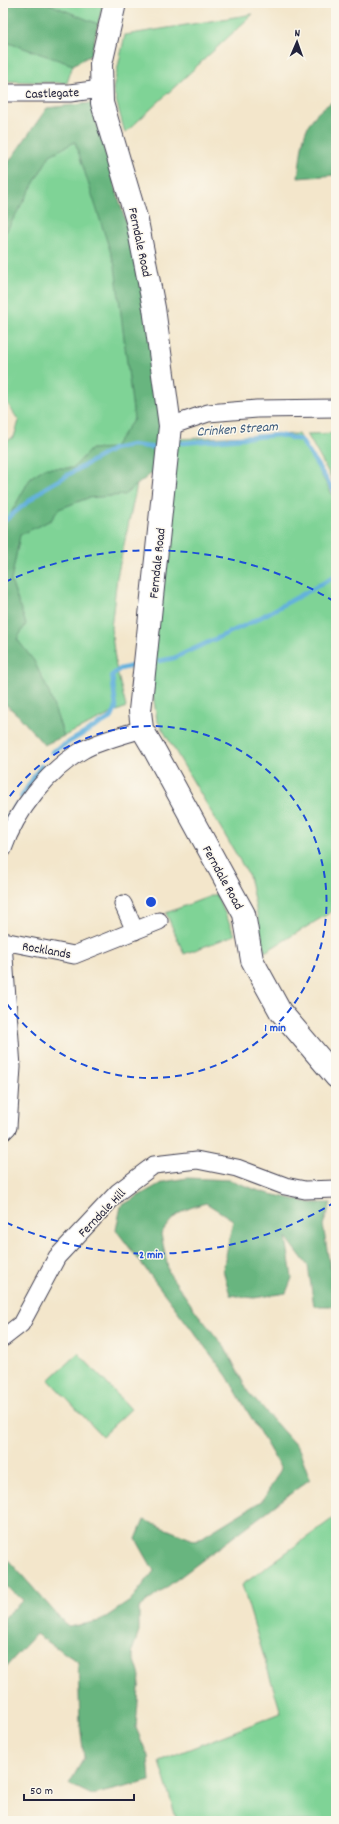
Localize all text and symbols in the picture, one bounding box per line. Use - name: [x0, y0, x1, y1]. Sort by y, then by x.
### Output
- north arrow: [277, 22, 317, 62]
- text: N: [294, 26, 301, 42]
- street label: Castlegate: [25, 84, 80, 105]
- street label: Ferndale Road: [122, 206, 155, 279]
- water label: Crinken Stream: [196, 417, 279, 443]
- street label: Ferndale Road: [145, 527, 172, 599]
- street label: Ferndale Road: [196, 843, 247, 914]
- centre of rings: [144, 895, 158, 909]
- street label: Rocklands: [21, 938, 73, 965]
- text: 1 min: [264, 1020, 286, 1037]
- street label: Ferndale Hill: [75, 1185, 131, 1242]
- text: 2 min: [139, 1247, 163, 1264]
- scale bar: [24, 1776, 134, 1802]
- text: 50 m: [30, 1783, 53, 1800]

